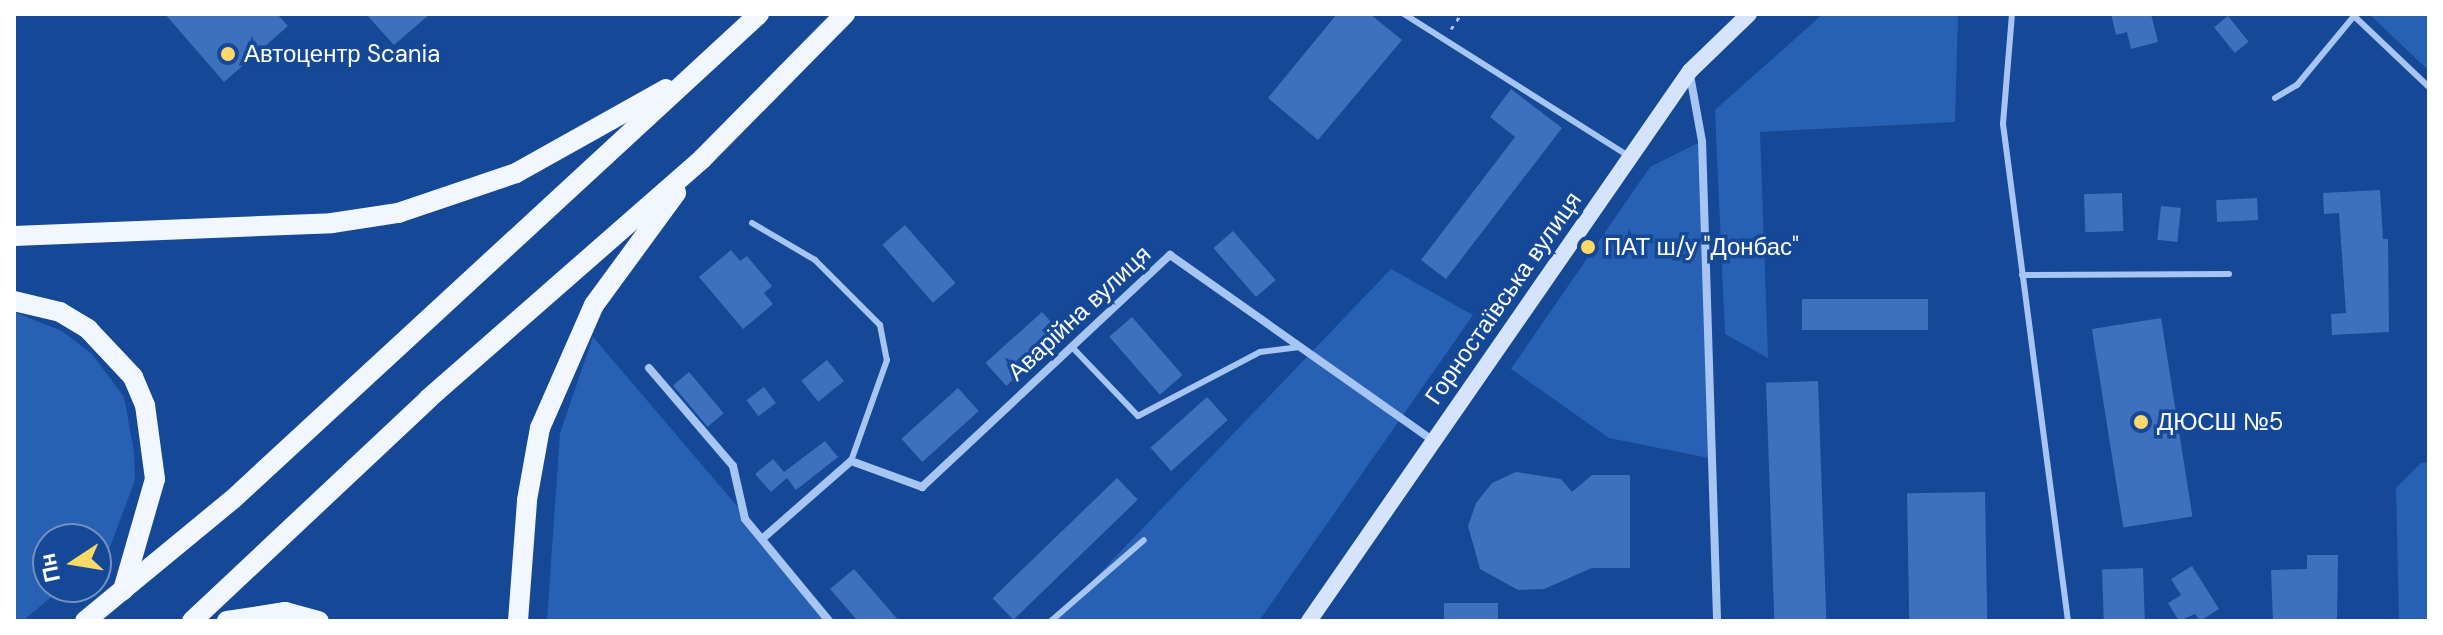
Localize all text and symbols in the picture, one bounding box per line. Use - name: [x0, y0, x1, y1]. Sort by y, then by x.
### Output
- place label: Автоцентр Scania: [244, 40, 440, 68]
- marker: Автоцентр Scania: [219, 45, 237, 63]
- street label: Горностаївська вулиця: [1419, 186, 1587, 410]
- place label: ПАТ ш/у "Донбас": [1604, 233, 1799, 261]
- marker: ПАТ ш/у "Донбас": [1579, 238, 1597, 256]
- street label: Аварійна вулиця: [1002, 239, 1156, 387]
- place label: ДЮСШ №5: [2157, 408, 2283, 436]
- marker: ДЮСШ №5: [2132, 413, 2150, 431]
- north arrow: [32, 523, 112, 603]
- text: Пн: [33, 550, 67, 585]

